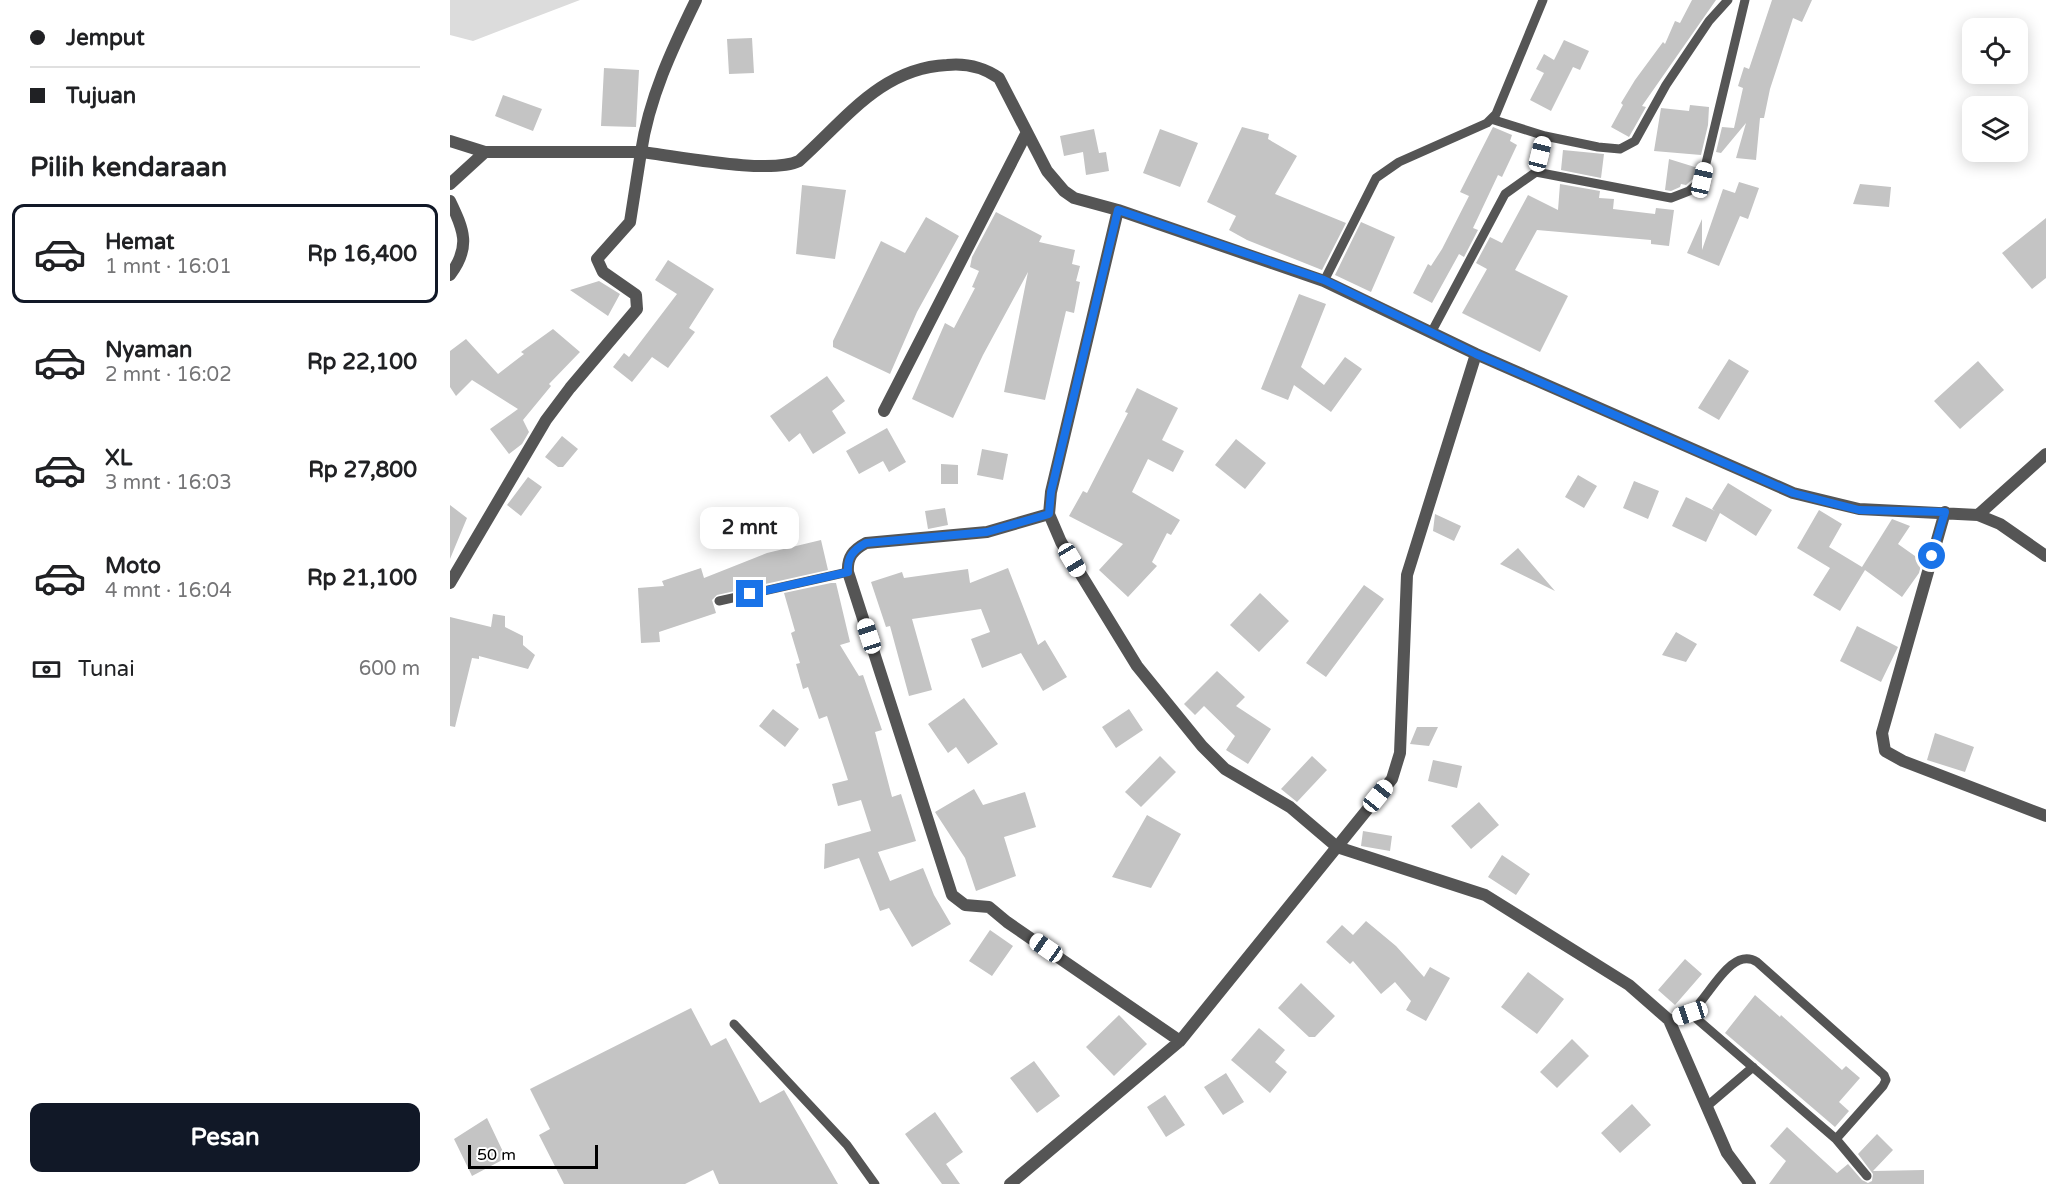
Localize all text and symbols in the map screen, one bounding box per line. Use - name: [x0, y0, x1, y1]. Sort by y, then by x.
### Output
- map controls: [1962, 18, 2028, 162]
- button: locate: [1962, 18, 2028, 84]
- text: Jemput: [66, 25, 145, 51]
- text: Tujuan: [66, 83, 136, 109]
- button: layers: [1962, 96, 2028, 162]
- car: [1527, 134, 1553, 174]
- text: Pilih kendaraan: [30, 151, 227, 184]
- car: [1689, 160, 1715, 200]
- icon: car: [33, 227, 87, 281]
- text: Hemat: [105, 229, 174, 255]
- text: Rp 16,400: [307, 241, 417, 267]
- text: 1 mnt · 16:01: [105, 255, 232, 279]
- icon: car: [33, 335, 87, 389]
- text: Nyaman: [105, 337, 192, 363]
- text: Rp 22,100: [307, 349, 417, 375]
- text: 2 mnt · 16:02: [105, 363, 232, 387]
- icon: car: [33, 443, 87, 497]
- text: XL: [105, 445, 132, 471]
- text: Rp 27,800: [308, 457, 417, 483]
- text: 3 mnt · 16:03: [105, 471, 232, 495]
- callout: 2 mnt: [700, 507, 800, 549]
- text: 2 mnt: [722, 516, 777, 540]
- car: [1055, 540, 1089, 580]
- route start: [1918, 542, 1945, 569]
- icon: car: [33, 551, 87, 605]
- text: Moto: [105, 553, 161, 579]
- text: Rp 21,100: [307, 565, 417, 591]
- text: 4 mnt · 16:04: [105, 579, 232, 603]
- route end: [736, 580, 763, 607]
- car: [855, 616, 883, 656]
- icon: cash: [30, 653, 63, 686]
- text: Tunai: [78, 656, 135, 682]
- text: 600 m: [359, 657, 420, 681]
- car: [1360, 776, 1396, 816]
- car: [1026, 930, 1066, 966]
- car: [1670, 999, 1710, 1027]
- button: Pesan: [30, 1103, 420, 1172]
- scale bar: [468, 1142, 598, 1170]
- text: 50 m: [477, 1145, 516, 1165]

